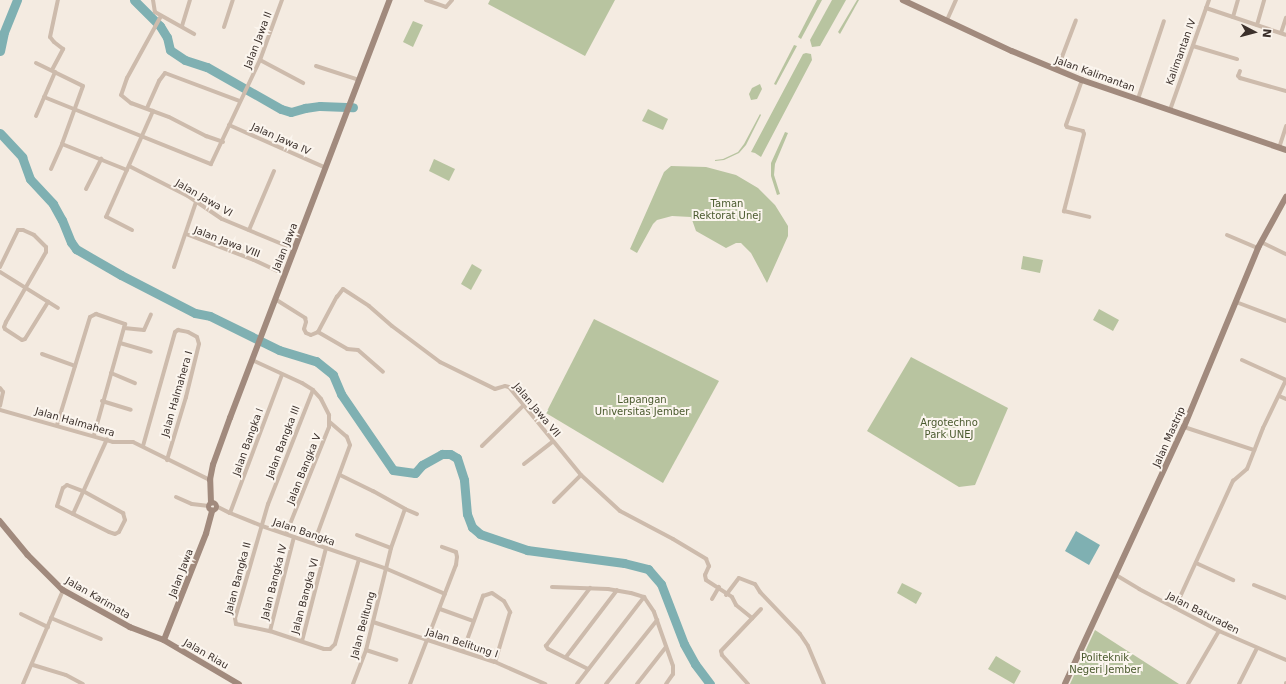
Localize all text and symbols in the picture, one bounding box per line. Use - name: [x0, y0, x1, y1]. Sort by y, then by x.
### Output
- street label: Jalan Jawa II: [242, 10, 274, 70]
- north arrow: [1234, 12, 1274, 52]
- street label: Kalimantan IV: [1163, 17, 1199, 87]
- text: N: [1259, 28, 1273, 39]
- street label: Jalan Kalimantan: [1053, 54, 1137, 94]
- street label: Jalan Jawa IV: [249, 121, 313, 157]
- street label: Jalan Jawa VI: [173, 177, 235, 219]
- park label: Taman Rektorat Unej: [693, 197, 761, 220]
- street label: Jalan Jawa: [270, 221, 300, 273]
- street label: Jalan Jawa VIII: [192, 224, 262, 260]
- street label: Jalan Halmahera I: [159, 350, 195, 438]
- street label: Jalan Jawa VII: [511, 381, 563, 439]
- park label: Lapangan Universitas Jember: [595, 393, 689, 416]
- street label: Jalan Bangka III: [264, 404, 302, 480]
- street label: Jalan Halmahera: [34, 405, 116, 439]
- street label: Jalan Mastrip: [1150, 405, 1188, 469]
- street label: Jalan Bangka I: [230, 407, 266, 477]
- park label: Argotechno Park UNEJ: [920, 416, 978, 440]
- street label: Jalan Bangka V: [284, 432, 324, 506]
- street label: Jalan Bangka: [271, 516, 337, 548]
- street label: Jalan Bangka II: [223, 541, 253, 615]
- street label: Jalan Bangka IV: [259, 543, 289, 621]
- street label: Jalan Jawa: [166, 547, 196, 599]
- street label: Jalan Bangka VI: [289, 557, 321, 635]
- street label: Jalan Karimata: [63, 575, 133, 621]
- street label: Jalan Belitung: [348, 590, 378, 660]
- street label: Jalan Baturaden: [1165, 590, 1241, 636]
- street label: Jalan Belitung I: [424, 626, 500, 660]
- street label: Jalan Riau: [181, 636, 231, 672]
- park label: Politeknik Negeri Jember: [1069, 651, 1141, 674]

